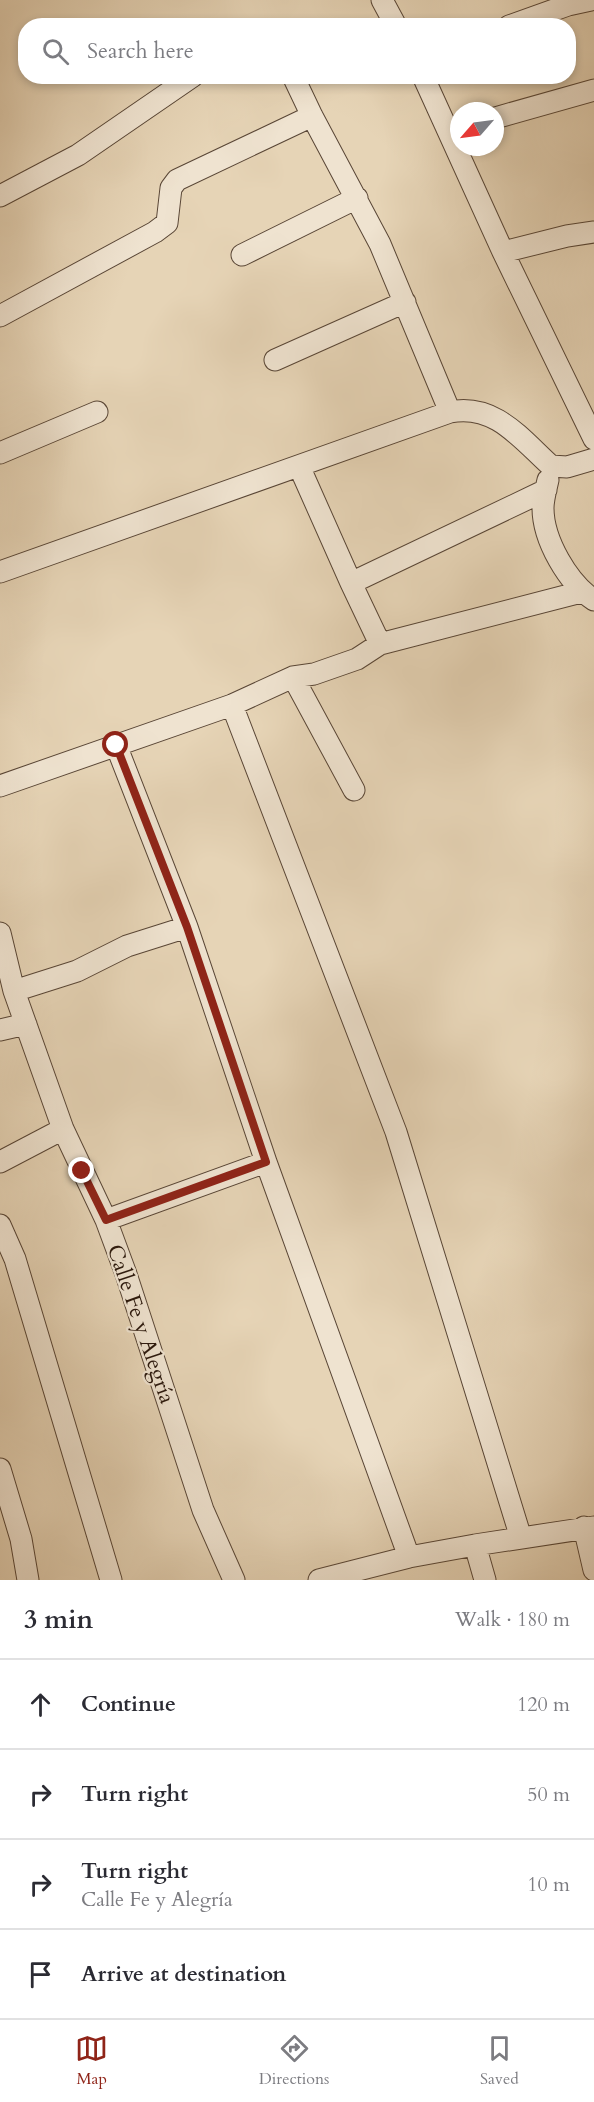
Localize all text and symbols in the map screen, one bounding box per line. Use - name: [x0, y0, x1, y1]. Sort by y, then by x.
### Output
- search box: [18, 18, 576, 84]
- icon: search: [39, 35, 72, 68]
- text: Search here: [87, 36, 194, 66]
- north arrow: [450, 102, 504, 156]
- route start: [102, 731, 128, 757]
- route end: [68, 1157, 94, 1183]
- street label: Calle Fe y Alegría: [100, 1240, 182, 1408]
- text: 3 min: [24, 1602, 93, 1637]
- text: Walk · 180 m: [455, 1606, 570, 1633]
- icon: ahead: [24, 1688, 57, 1721]
- text: Continue: [81, 1689, 176, 1719]
- text: 120 m: [517, 1691, 570, 1718]
- icon: right: [24, 1778, 57, 1811]
- text: Turn right: [81, 1779, 188, 1809]
- text: 50 m: [527, 1781, 570, 1808]
- text: Turn right: [81, 1856, 188, 1886]
- icon: right: [24, 1868, 57, 1901]
- text: 10 m: [527, 1871, 570, 1898]
- text: Calle Fe y Alegría: [81, 1886, 233, 1913]
- icon: arrive: [24, 1958, 57, 1991]
- text: Arrive at destination: [81, 1959, 286, 1989]
- tab: Map: [75, 2032, 108, 2090]
- tab: Directions: [259, 2032, 329, 2090]
- tab: Saved: [480, 2032, 519, 2090]

